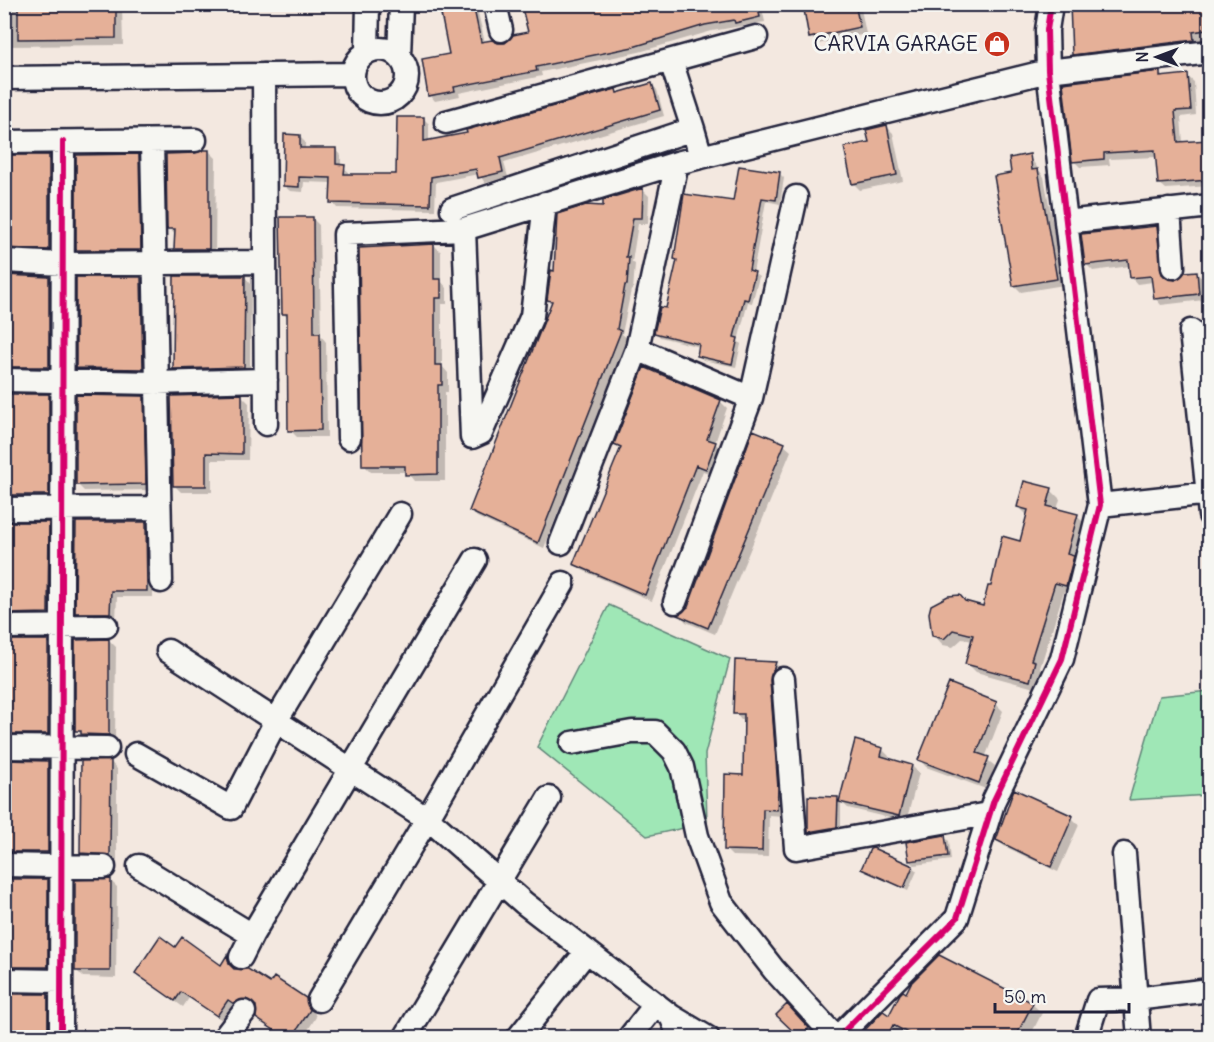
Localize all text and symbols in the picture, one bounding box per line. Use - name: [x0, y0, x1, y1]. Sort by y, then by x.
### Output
- north arrow: [1127, 27, 1187, 87]
- shop icon: CARVIA GARAGE: [982, 29, 1012, 59]
- place label: CARVIA GARAGE: [814, 30, 978, 57]
- text: N: [1132, 51, 1152, 63]
- scale bar: [995, 976, 1128, 1014]
- text: 50 m: [1004, 985, 1046, 1008]

